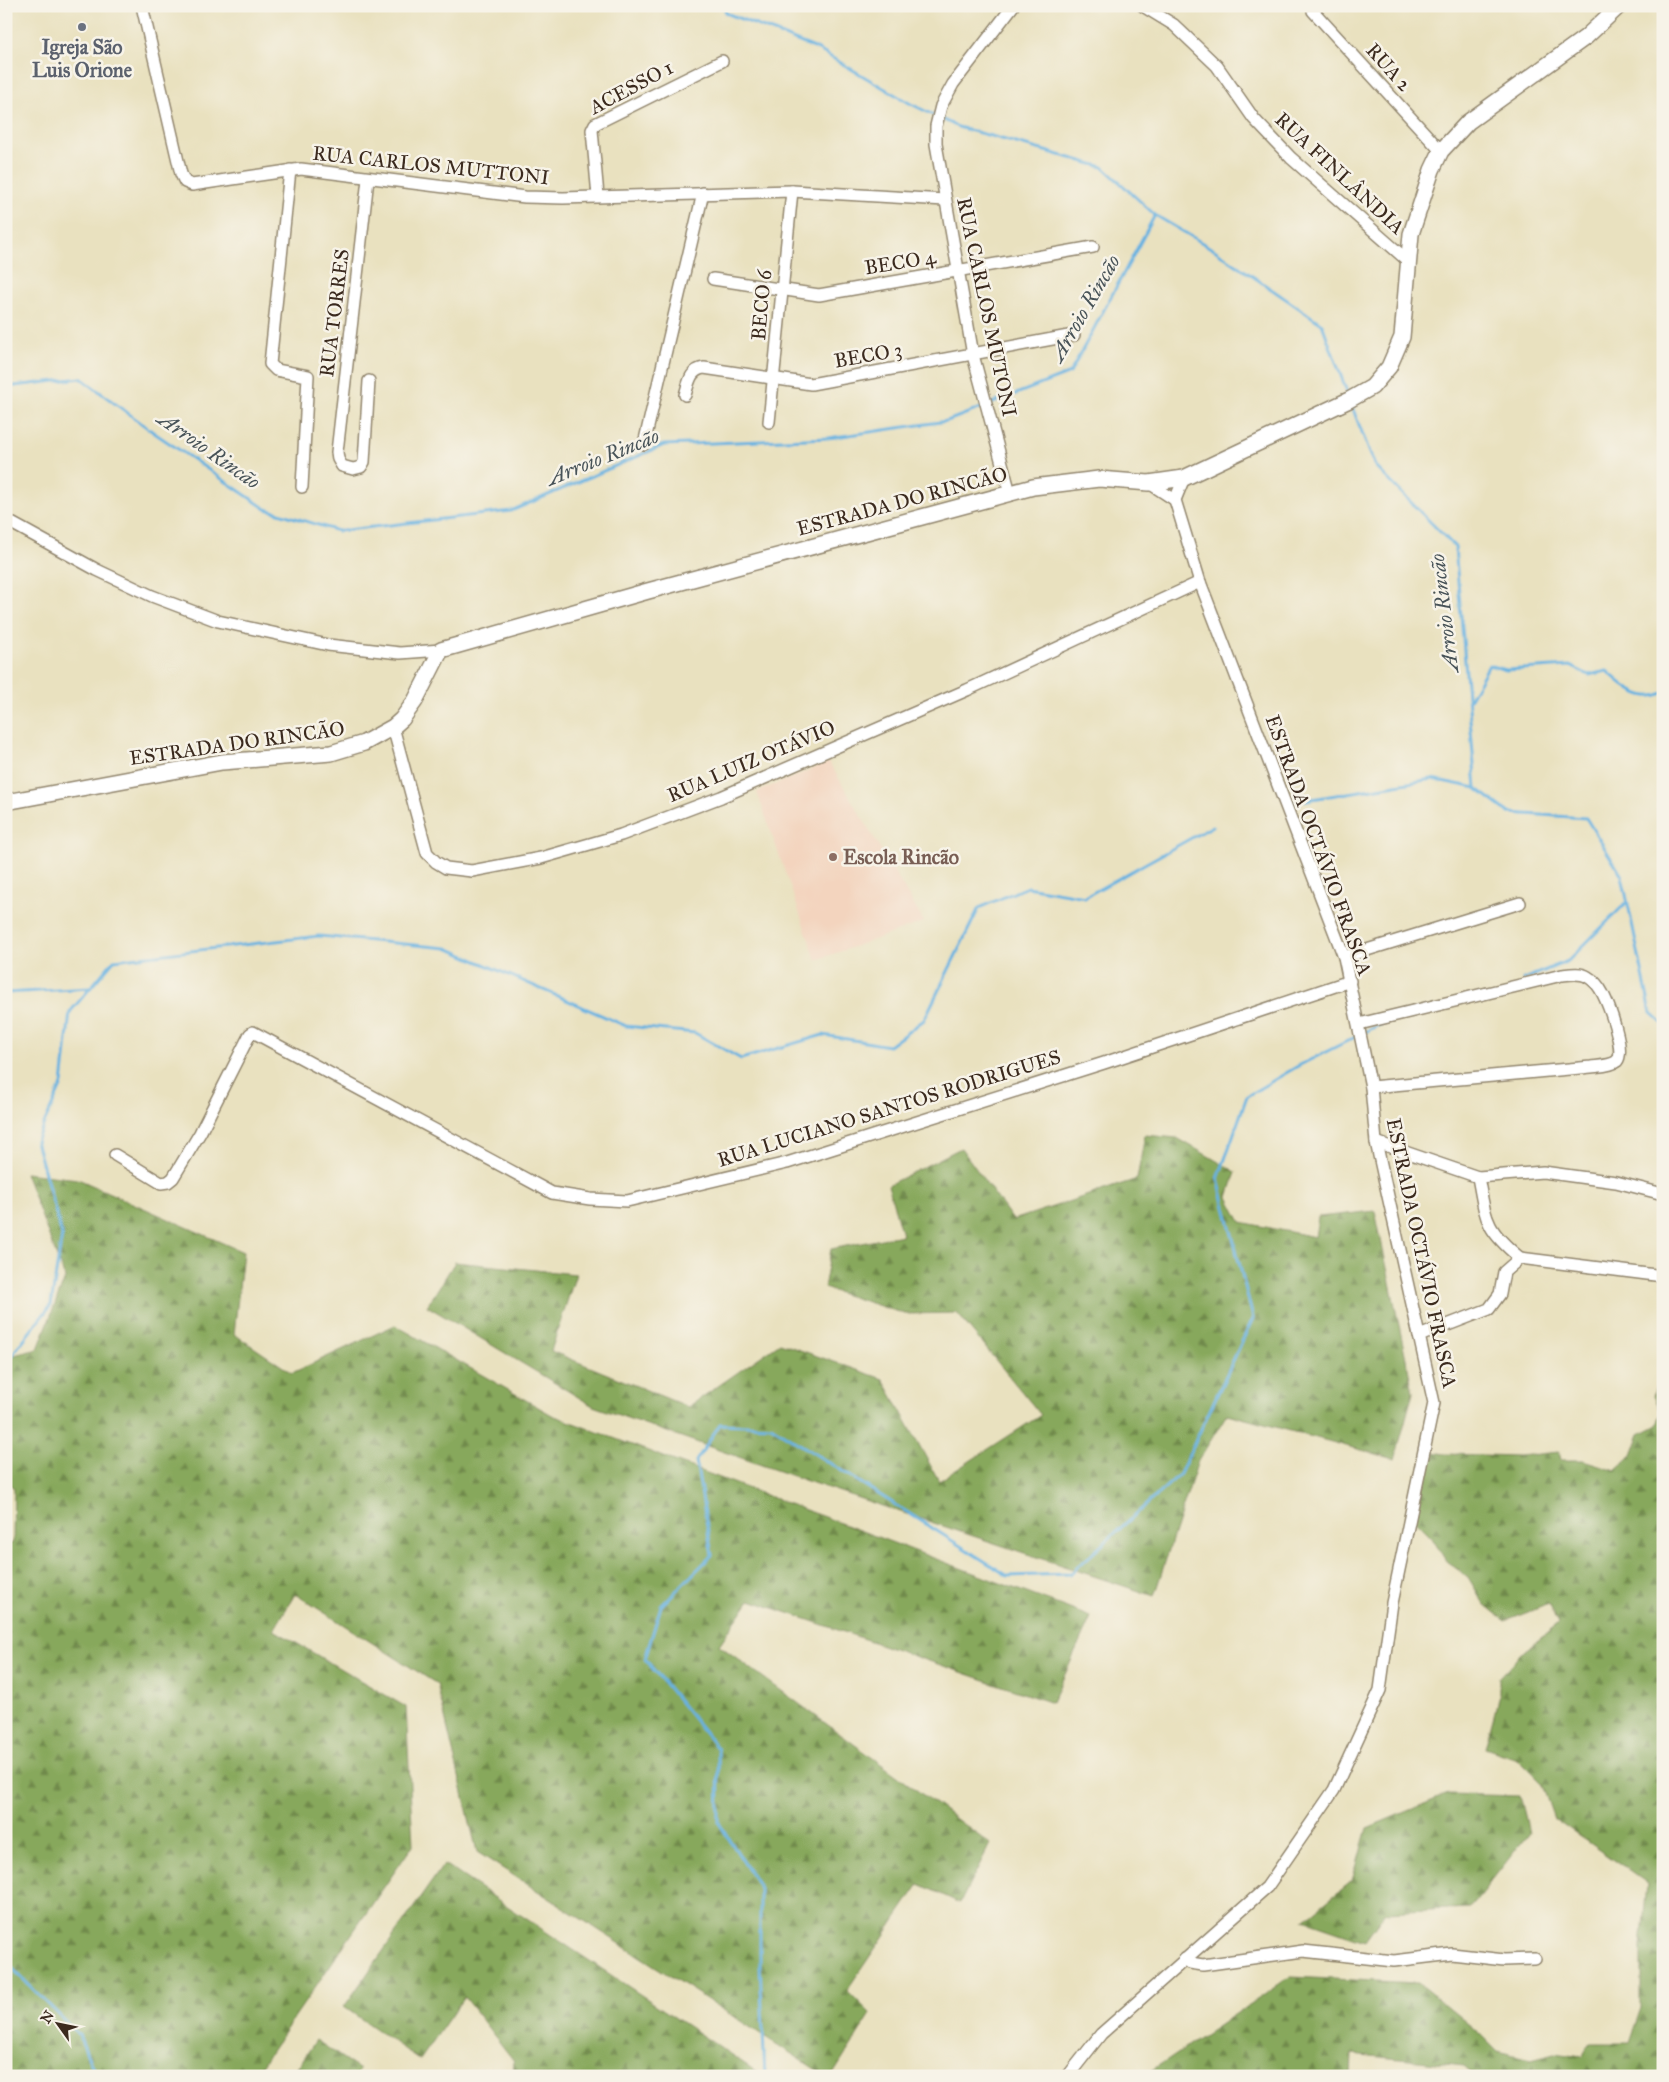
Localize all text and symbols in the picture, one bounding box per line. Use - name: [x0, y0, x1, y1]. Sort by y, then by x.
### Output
- marker: Igreja São Luis Orione: [76, 21, 88, 33]
- place label: Igreja São Luis Orione: [32, 35, 133, 82]
- street label: RUA 2: [1361, 38, 1417, 96]
- street label: ACESSO 1: [584, 55, 677, 120]
- street label: RUA FINLÂNDIA: [1270, 106, 1411, 240]
- street label: RUA CARLOS MUTTONI: [311, 141, 551, 189]
- street label: RUA CARLOS MUTONI: [952, 195, 1022, 419]
- street label: BECO 4: [863, 244, 938, 279]
- street label: RUA TORRES: [314, 248, 354, 378]
- water label: Arroio Rincão: [1043, 250, 1126, 368]
- street label: BECO 6: [746, 268, 776, 341]
- street label: BECO 3: [832, 337, 904, 373]
- water label: Arroio Rincão: [151, 404, 265, 495]
- water label: Arroio Rincão: [541, 423, 663, 492]
- street label: ESTRADA DO RINCÃO: [794, 461, 1010, 541]
- water label: Arroio Rincão: [1424, 552, 1464, 676]
- street label: ESTRADA OCTÁVIO FRASCA: [1261, 711, 1378, 979]
- street label: RUA LUIZ OTÁVIO: [663, 714, 838, 807]
- street label: ESTRADA DO RINCÃO: [128, 716, 346, 770]
- place label: Escola Rincão: [843, 845, 959, 869]
- marker: Escola Rincão: [827, 851, 839, 863]
- street label: RUA LUCIANO SANTOS RODRIGUES: [714, 1044, 1064, 1172]
- street label: ESTRADA OCTÁVIO FRASCA: [1382, 1116, 1463, 1391]
- north arrow: [32, 2000, 82, 2050]
- text: N: [37, 2007, 58, 2027]

